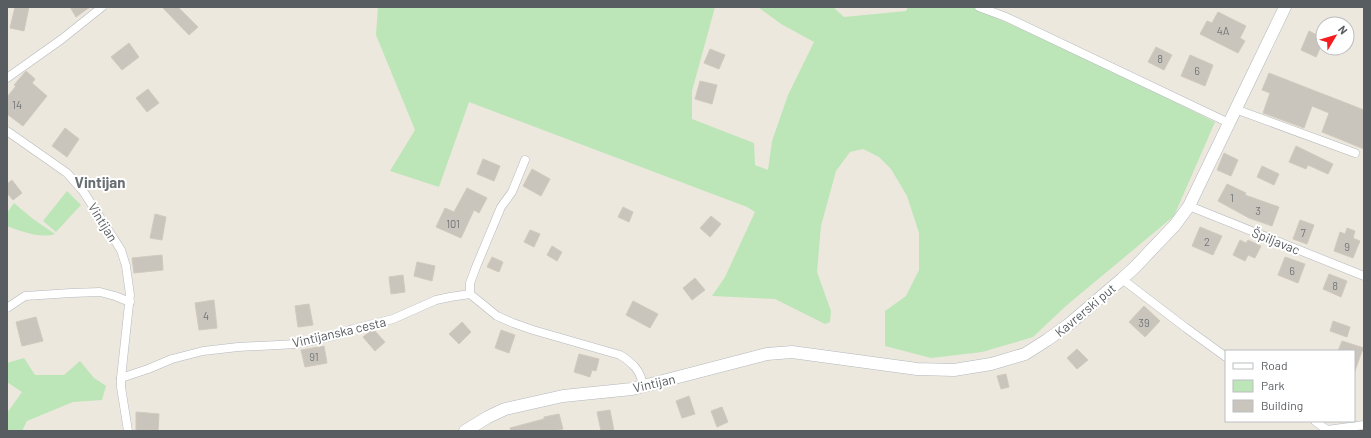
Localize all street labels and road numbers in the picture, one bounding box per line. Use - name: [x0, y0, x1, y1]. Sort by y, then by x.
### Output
- street label: Vintijan: [85, 200, 121, 244]
- street label: Špiljavac: [1250, 224, 1303, 258]
- street label: Kavrerski put: [1051, 280, 1119, 340]
- street label: Vintijanska cesta: [290, 313, 388, 351]
- street label: Vintijan: [631, 370, 677, 396]

